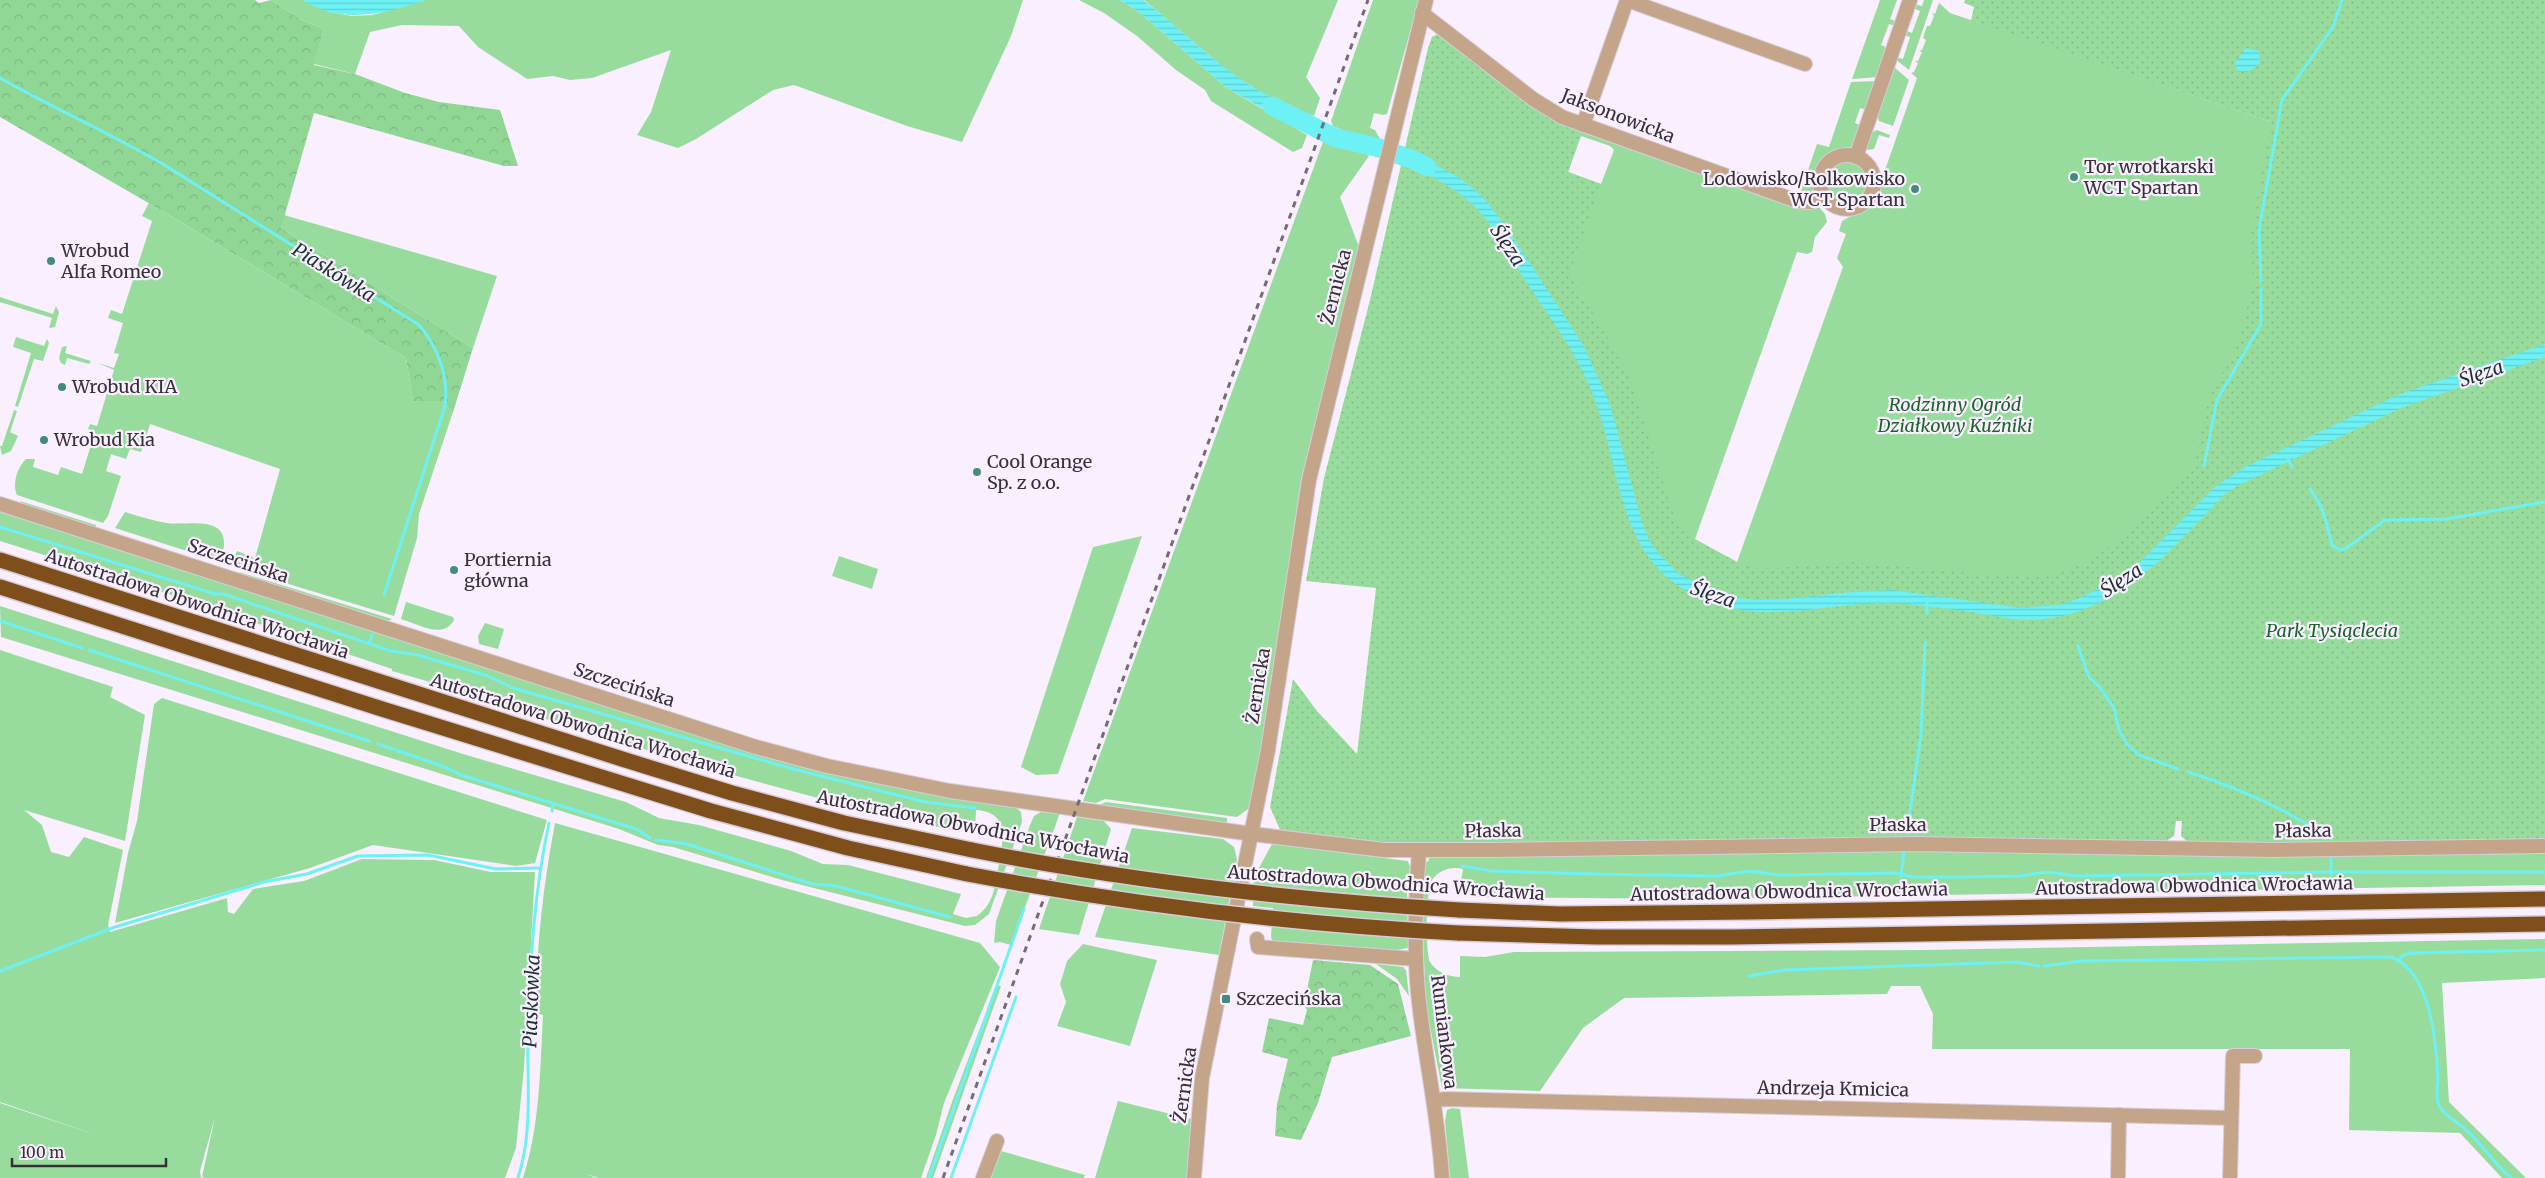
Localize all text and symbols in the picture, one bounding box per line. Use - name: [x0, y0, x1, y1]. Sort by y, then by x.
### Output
- street label: Jaksonowicka: [1557, 83, 1679, 148]
- place label: Tor wrotkarski WCT Spartan: [2083, 155, 2214, 199]
- place label: Lodowisko/Rolkowisko WCT Spartan: [1703, 167, 1905, 211]
- marker: Tor wrotkarski WCT Spartan: [2068, 171, 2080, 183]
- marker: Lodowisko/Rolkowisko WCT Spartan: [1909, 183, 1921, 195]
- water label: Ślęza: [1485, 219, 1531, 271]
- water label: Piaskówka: [288, 237, 380, 307]
- place label: Wrobud Alfa Romeo: [60, 239, 161, 283]
- street label: Żernicka: [1315, 247, 1356, 327]
- marker: Wrobud Alfa Romeo: [45, 255, 57, 267]
- water label: Ślęza: [2456, 354, 2506, 392]
- place label: Wrobud KIA: [71, 375, 177, 398]
- marker: Wrobud KIA: [56, 381, 68, 393]
- park label: Rodzinny Ogród Działkowy Kuźniki: [1877, 393, 2032, 437]
- place label: Wrobud Kia: [53, 428, 155, 451]
- marker: Wrobud Kia: [38, 434, 50, 446]
- place label: Cool Orange Sp. z o.o.: [987, 450, 1092, 494]
- marker: Cool Orange Sp. z o.o.: [971, 466, 983, 478]
- street label: Szczecińska: [185, 533, 292, 588]
- street label: Autostradowa Obwodnica Wrocławia: [41, 543, 352, 664]
- place label: Portiernia główna: [464, 548, 552, 592]
- water label: Ślęza: [2095, 558, 2147, 602]
- marker: Portiernia główna: [448, 564, 460, 576]
- water label: Ślęza: [1688, 575, 1738, 613]
- park label: Park Tysiąclecia: [2266, 619, 2398, 642]
- street label: Żernicka: [1240, 646, 1275, 726]
- street label: Szczecińska: [571, 657, 678, 712]
- street label: Autostradowa Obwodnica Wrocławia: [427, 668, 739, 783]
- street label: Autostradowa Obwodnica Wrocławia: [814, 785, 1132, 868]
- street label: Płaska: [1869, 813, 1927, 836]
- street label: Płaska: [1464, 818, 1522, 842]
- street label: Płaska: [2274, 818, 2332, 842]
- street label: Autostradowa Obwodnica Wrocławia: [1226, 860, 1546, 905]
- street label: Autostradowa Obwodnica Wrocławia: [2034, 871, 2354, 900]
- street label: Autostradowa Obwodnica Wrocławia: [1629, 877, 1949, 906]
- water label: Piaskówka: [517, 954, 545, 1048]
- street label: Rumiankowa: [1426, 973, 1463, 1091]
- place label: Szczecińska: [1236, 987, 1341, 1010]
- marker: Szczecińska: [1220, 993, 1232, 1005]
- street label: Żernicka: [1168, 1045, 1201, 1125]
- street label: Andrzeja Kmicica: [1756, 1076, 1910, 1101]
- scale bar: [12, 1136, 166, 1168]
- text: 100 m: [20, 1143, 64, 1162]

